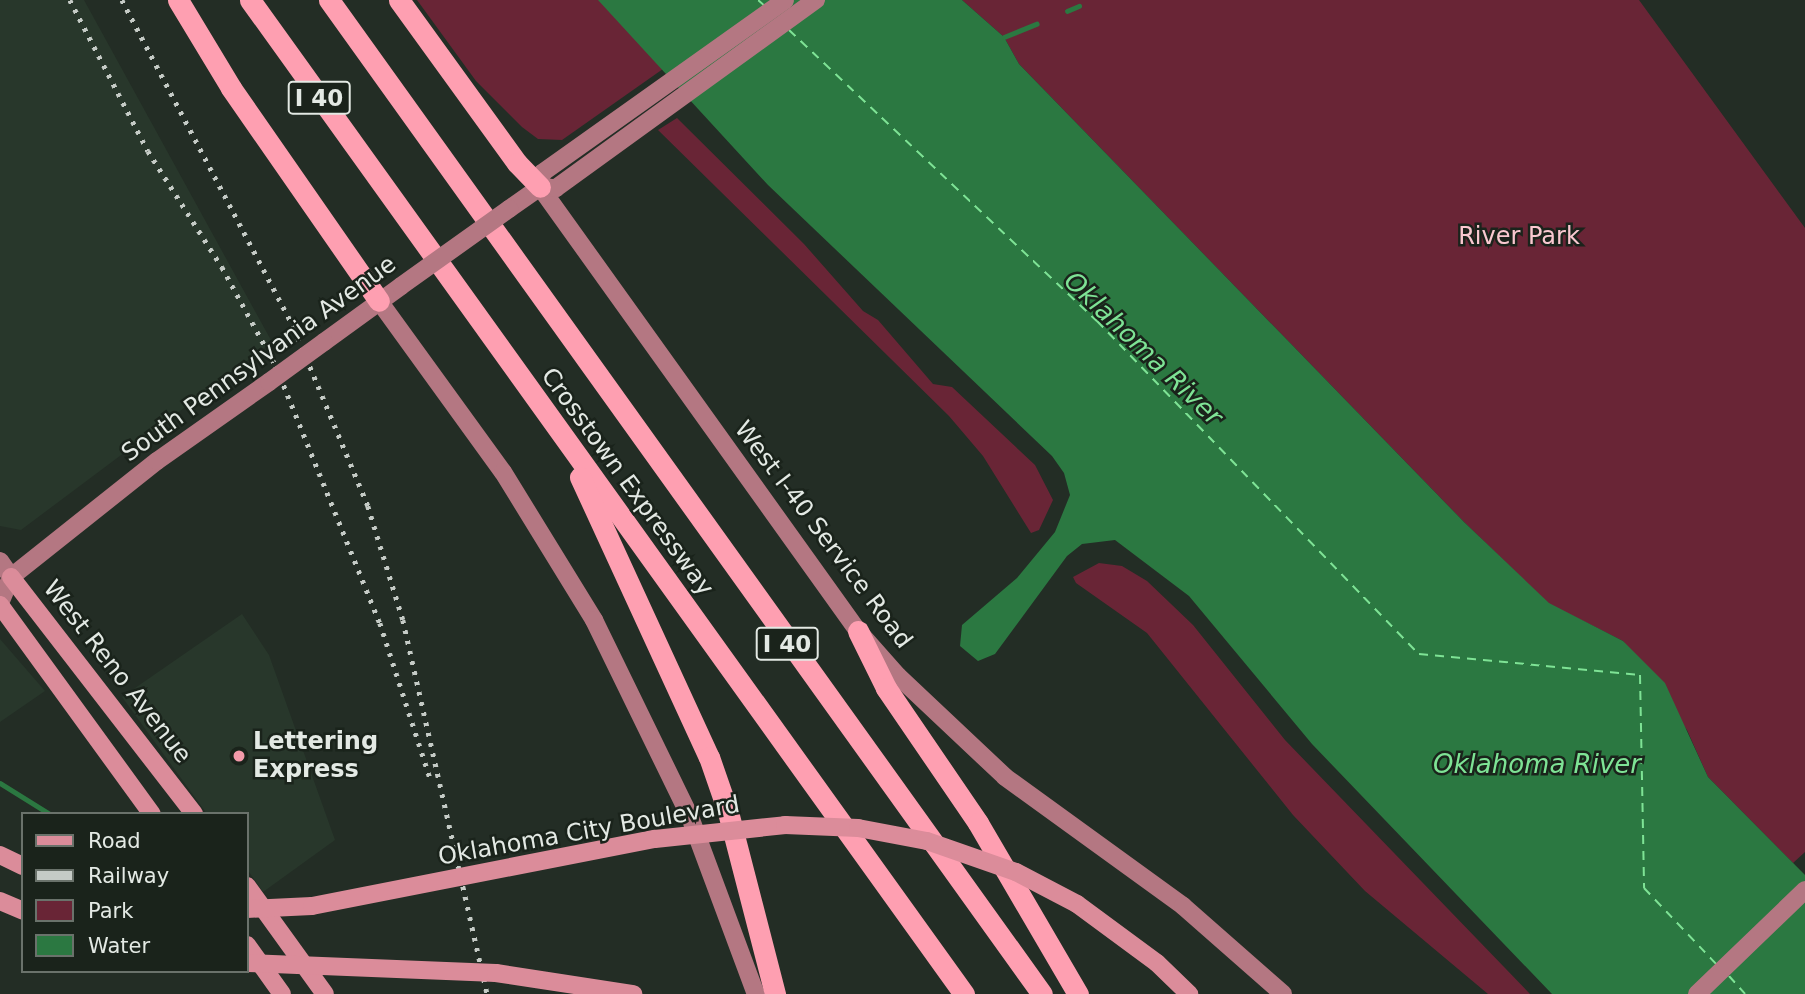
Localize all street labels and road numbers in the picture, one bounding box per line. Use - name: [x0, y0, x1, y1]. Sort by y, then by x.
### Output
- road number: I 40: [288, 78, 350, 118]
- street label: South Pennsylvania Avenue: [116, 250, 402, 468]
- street label: Crosstown Expressway: [535, 362, 719, 602]
- street label: West I-40 Service Road: [728, 416, 918, 654]
- street label: West Reno Avenue: [37, 575, 197, 769]
- road number: I 40: [756, 624, 818, 664]
- street label: Oklahoma City Boulevard: [436, 790, 742, 872]

